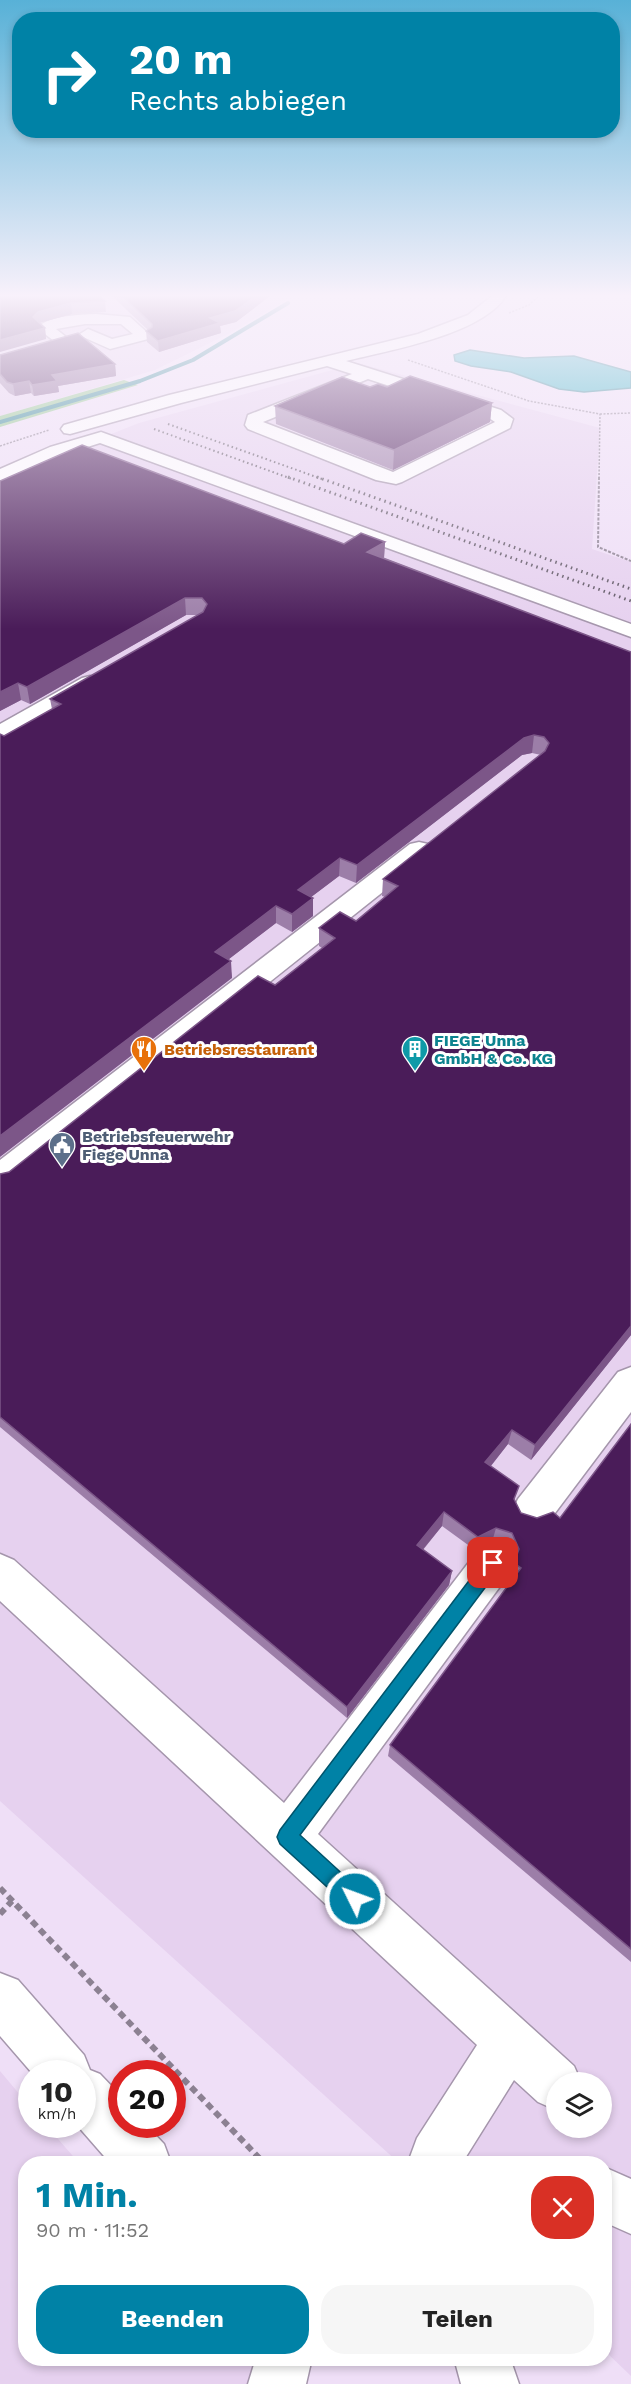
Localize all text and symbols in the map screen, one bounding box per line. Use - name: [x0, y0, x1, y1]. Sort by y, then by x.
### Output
- text: 20 m: [129, 35, 233, 84]
- icon: right: [30, 36, 108, 114]
- text: Rechts abbiegen: [129, 85, 347, 117]
- place label: FIEGE Unna GmbH & Co. KG: [434, 1031, 553, 1068]
- restaurant icon: Betriebsrestaurant: [129, 1034, 159, 1072]
- building icon: FIEGE Unna GmbH & Co. KG: [400, 1034, 430, 1072]
- place label: Betriebsrestaurant: [164, 1040, 314, 1059]
- place label: Betriebsfeuerwehr Fiege Unna: [82, 1127, 231, 1164]
- public building icon: Betriebsfeuerwehr Fiege Unna: [47, 1130, 77, 1168]
- pin: [467, 1537, 518, 1588]
- icon: arrive: [476, 1546, 509, 1579]
- position arrow: [323, 1867, 387, 1931]
- speed limit sign: 20: [108, 2060, 186, 2138]
- map controls: [546, 2072, 612, 2138]
- button: layers: [546, 2072, 612, 2138]
- text: 10: [41, 2074, 73, 2109]
- text: km/h: [38, 2105, 76, 2123]
- text: 1 Min.: [36, 2174, 138, 2216]
- button: close: [531, 2176, 594, 2239]
- text: 90 m · 11:52: [36, 2218, 149, 2242]
- button: Beenden: [36, 2285, 309, 2354]
- button: Teilen: [321, 2285, 594, 2354]

